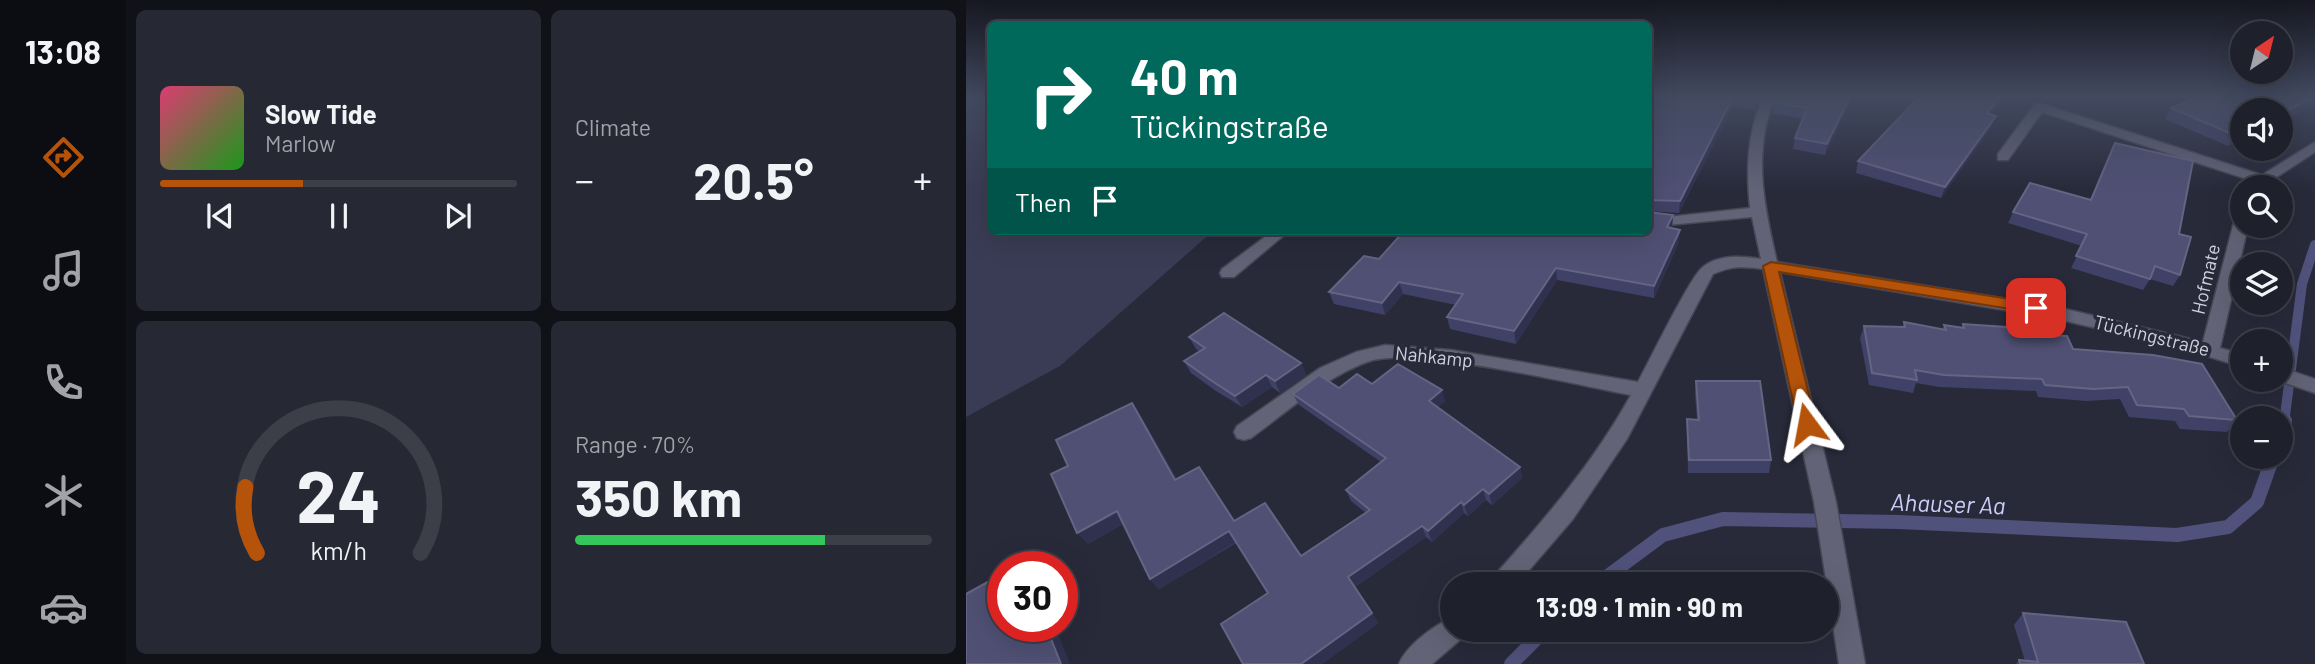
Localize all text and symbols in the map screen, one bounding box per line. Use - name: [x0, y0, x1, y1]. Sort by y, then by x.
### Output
- north arrow: [2230, 21, 2292, 84]
- map controls: [2230, 21, 2293, 469]
- text: 13:08: [25, 32, 101, 70]
- text: 40 m: [1130, 46, 1238, 105]
- icon: right: [1015, 49, 1106, 140]
- text: Slow Tide: [265, 98, 377, 129]
- button: sound: [2230, 98, 2293, 161]
- text: Tückingstraße: [1130, 106, 1329, 144]
- text: Climate: [575, 113, 651, 141]
- text: Marlow: [265, 129, 336, 157]
- icon: directions: [39, 133, 88, 182]
- text: 20.5°: [693, 148, 814, 210]
- text: −: [575, 156, 594, 202]
- text: +: [913, 156, 932, 202]
- button: search: [2230, 175, 2293, 238]
- icon: arrive: [1086, 182, 1124, 220]
- text: Then: [1015, 186, 1072, 217]
- icon: previous: [201, 197, 239, 235]
- icon: pause: [320, 197, 358, 235]
- icon: next: [439, 197, 477, 235]
- street label: Hofmate: [2186, 242, 2224, 316]
- icon: music: [39, 246, 88, 295]
- button: layers: [2230, 252, 2293, 315]
- pin: [2006, 278, 2066, 338]
- icon: arrive: [2017, 289, 2055, 327]
- street label: Tückingstraße: [2092, 310, 2212, 360]
- button: +: [2230, 329, 2293, 392]
- street label: Nahkamp: [1394, 340, 1474, 372]
- icon: phone: [39, 358, 88, 407]
- position arrow: [1770, 387, 1844, 461]
- button: −: [2230, 406, 2293, 469]
- text: Range · 70%: [575, 430, 695, 458]
- text: 24: [296, 451, 381, 539]
- text: 350 km: [575, 465, 742, 527]
- icon: climate: [39, 471, 88, 520]
- water label: Ahauser Aa: [1890, 487, 2006, 519]
- text: km/h: [310, 535, 367, 565]
- speed limit sign: 30: [987, 551, 1078, 642]
- icon: car: [39, 583, 88, 632]
- text: 13:09 · 1 min · 90 m: [1536, 591, 1743, 622]

